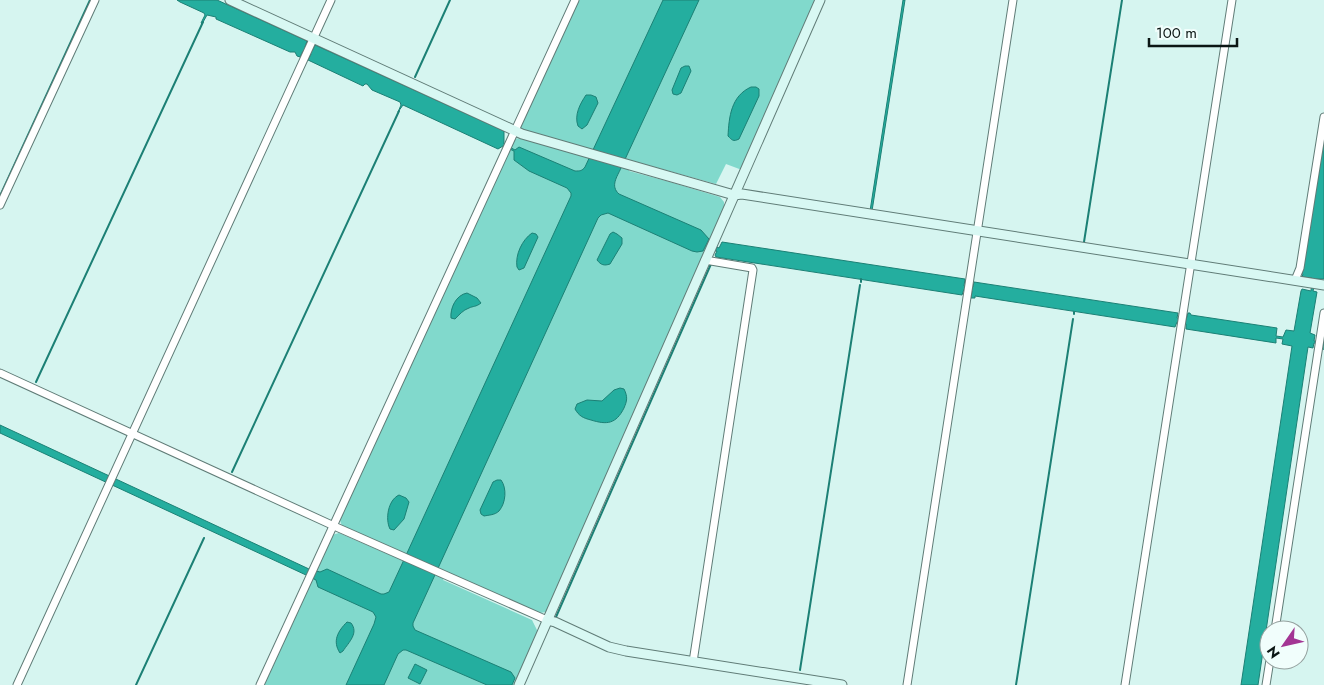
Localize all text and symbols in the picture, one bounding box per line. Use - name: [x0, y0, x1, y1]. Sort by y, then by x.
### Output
- scale bar: [1149, 15, 1236, 47]
- text: 100 m: [1156, 22, 1197, 44]
- north arrow: [1259, 620, 1309, 670]
- text: N: [1262, 642, 1285, 662]

